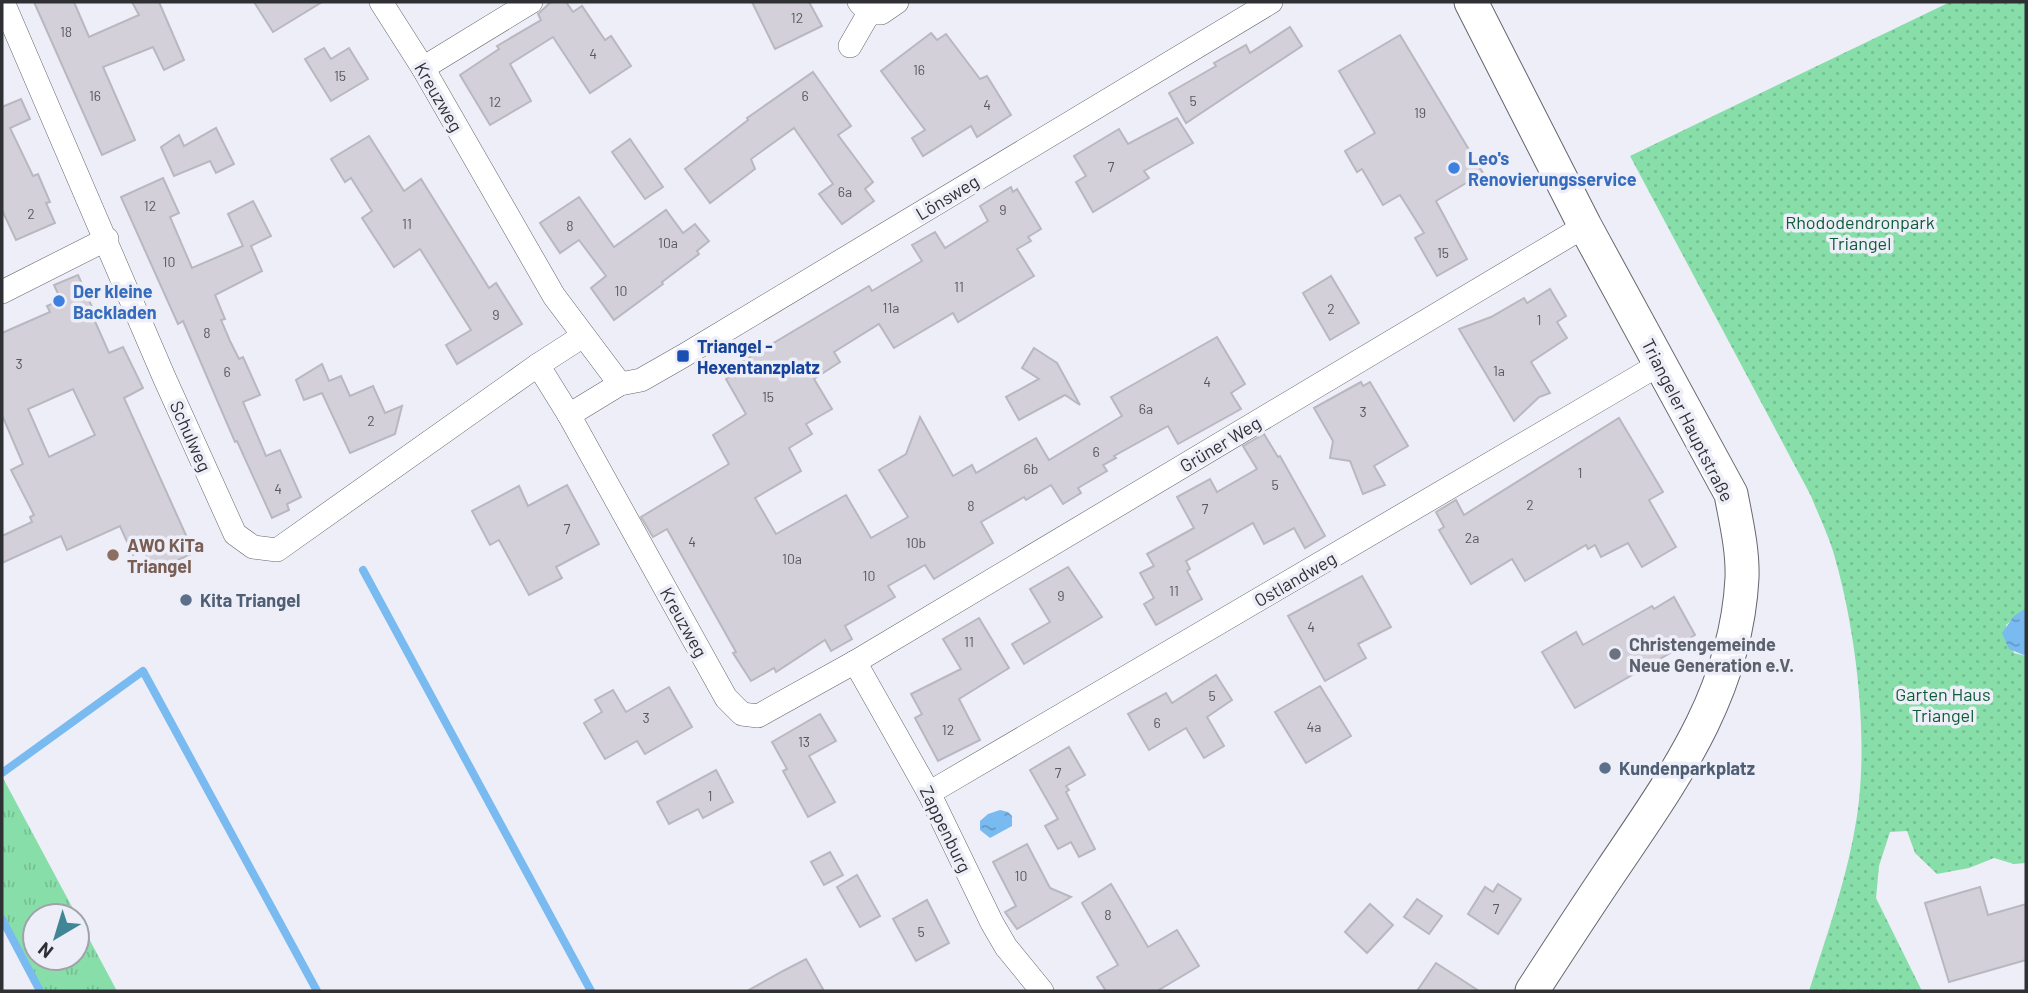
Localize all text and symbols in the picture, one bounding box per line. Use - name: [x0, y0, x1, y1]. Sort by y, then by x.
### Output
- house number: 12: [791, 9, 803, 26]
- house number: 18: [60, 23, 72, 40]
- house number: 4: [589, 45, 597, 62]
- street label: Kreuzweg: [410, 58, 468, 136]
- house number: 16: [913, 61, 925, 78]
- house number: 15: [334, 67, 346, 84]
- house number: 16: [89, 87, 101, 104]
- house number: 6: [801, 87, 809, 104]
- house number: 5: [1189, 92, 1197, 109]
- house number: 12: [489, 93, 501, 110]
- house number: 4: [983, 96, 991, 113]
- house number: 19: [1414, 104, 1426, 121]
- place label: Leo's Renovierungsservice: [1468, 147, 1637, 190]
- house number: 7: [1108, 158, 1115, 175]
- marker: Leo's Renovierungsservice: [1446, 160, 1462, 176]
- street label: Lönsweg: [912, 170, 982, 224]
- house number: 6a: [838, 183, 852, 200]
- house number: 12: [144, 197, 156, 214]
- house number: 9: [999, 201, 1007, 218]
- house number: 2: [27, 205, 35, 222]
- park label: Rhododendronpark Triangel: [1785, 211, 1935, 254]
- house number: 11: [402, 215, 412, 232]
- house number: 8: [566, 217, 574, 234]
- house number: 10a: [658, 234, 678, 251]
- house number: 15: [1437, 244, 1449, 261]
- house number: 10: [163, 253, 175, 270]
- house number: 11: [954, 278, 964, 295]
- place label: Der kleine Backladen: [73, 280, 157, 323]
- house number: 10: [615, 282, 627, 299]
- marker: Der kleine Backladen: [51, 293, 67, 309]
- house number: 11a: [883, 299, 900, 316]
- house number: 2: [1327, 300, 1335, 317]
- house number: 9: [492, 306, 500, 323]
- house number: 1: [1537, 311, 1541, 328]
- house number: 8: [203, 324, 211, 341]
- place label: Triangel - Hexentanzplatz: [697, 335, 820, 378]
- street label: Triangeler Hauptstraße: [1637, 335, 1739, 505]
- marker: Triangel - Hexentanzplatz: [675, 348, 691, 364]
- house number: 3: [15, 355, 23, 372]
- house number: 1a: [1493, 362, 1505, 379]
- house number: 6: [223, 363, 231, 380]
- house number: 4: [1203, 373, 1211, 390]
- house number: 15: [762, 388, 774, 405]
- street label: Schulweg: [166, 397, 216, 475]
- house number: 6a: [1139, 400, 1153, 417]
- house number: 3: [1359, 403, 1367, 420]
- street label: Grüner Weg: [1175, 411, 1265, 477]
- house number: 2: [367, 412, 375, 429]
- house number: 6: [1092, 443, 1100, 460]
- house number: 6b: [1024, 460, 1038, 477]
- house number: 1: [1578, 464, 1582, 481]
- house number: 5: [1271, 476, 1279, 493]
- house number: 4: [274, 480, 282, 497]
- house number: 2: [1526, 496, 1534, 513]
- house number: 8: [967, 497, 975, 514]
- house number: 7: [1202, 500, 1209, 517]
- house number: 7: [564, 520, 571, 537]
- house number: 2a: [1465, 529, 1479, 546]
- house number: 4: [688, 533, 696, 550]
- place label: AWO KiTa Triangel: [127, 534, 204, 577]
- house number: 10b: [906, 534, 926, 551]
- marker: AWO KiTa Triangel: [105, 547, 121, 563]
- street label: Ostlandweg: [1250, 547, 1340, 611]
- house number: 10a: [782, 550, 802, 567]
- house number: 10: [863, 567, 875, 584]
- house number: 11: [1169, 582, 1179, 599]
- street label: Kreuzweg: [656, 583, 712, 661]
- house number: 9: [1057, 587, 1065, 604]
- place label: Kita Triangel: [200, 589, 300, 611]
- marker: Kita Triangel: [178, 592, 194, 608]
- house number: 4: [1307, 618, 1315, 635]
- house number: 11: [964, 633, 974, 650]
- place label: Christengemeinde Neue Generation e.V.: [1629, 633, 1794, 676]
- marker: Christengemeinde Neue Generation e.V.: [1607, 646, 1623, 662]
- park label: Garten Haus Triangel: [1895, 683, 1991, 726]
- house number: 5: [1208, 687, 1216, 704]
- house number: 3: [642, 709, 650, 726]
- house number: 6: [1153, 714, 1161, 731]
- house number: 4a: [1307, 718, 1321, 735]
- house number: 12: [942, 721, 954, 738]
- house number: 13: [798, 733, 810, 750]
- place label: Kundenparkplatz: [1619, 757, 1755, 779]
- marker: Kundenparkplatz: [1597, 760, 1613, 776]
- house number: 7: [1055, 764, 1062, 781]
- street label: Zappenburg: [916, 782, 976, 876]
- house number: 1: [708, 787, 712, 804]
- house number: 10: [1015, 867, 1027, 884]
- house number: 7: [1493, 900, 1500, 917]
- north arrow: [21, 902, 91, 972]
- house number: 8: [1104, 906, 1112, 923]
- house number: 5: [917, 923, 925, 940]
- text: N: [33, 938, 57, 964]

